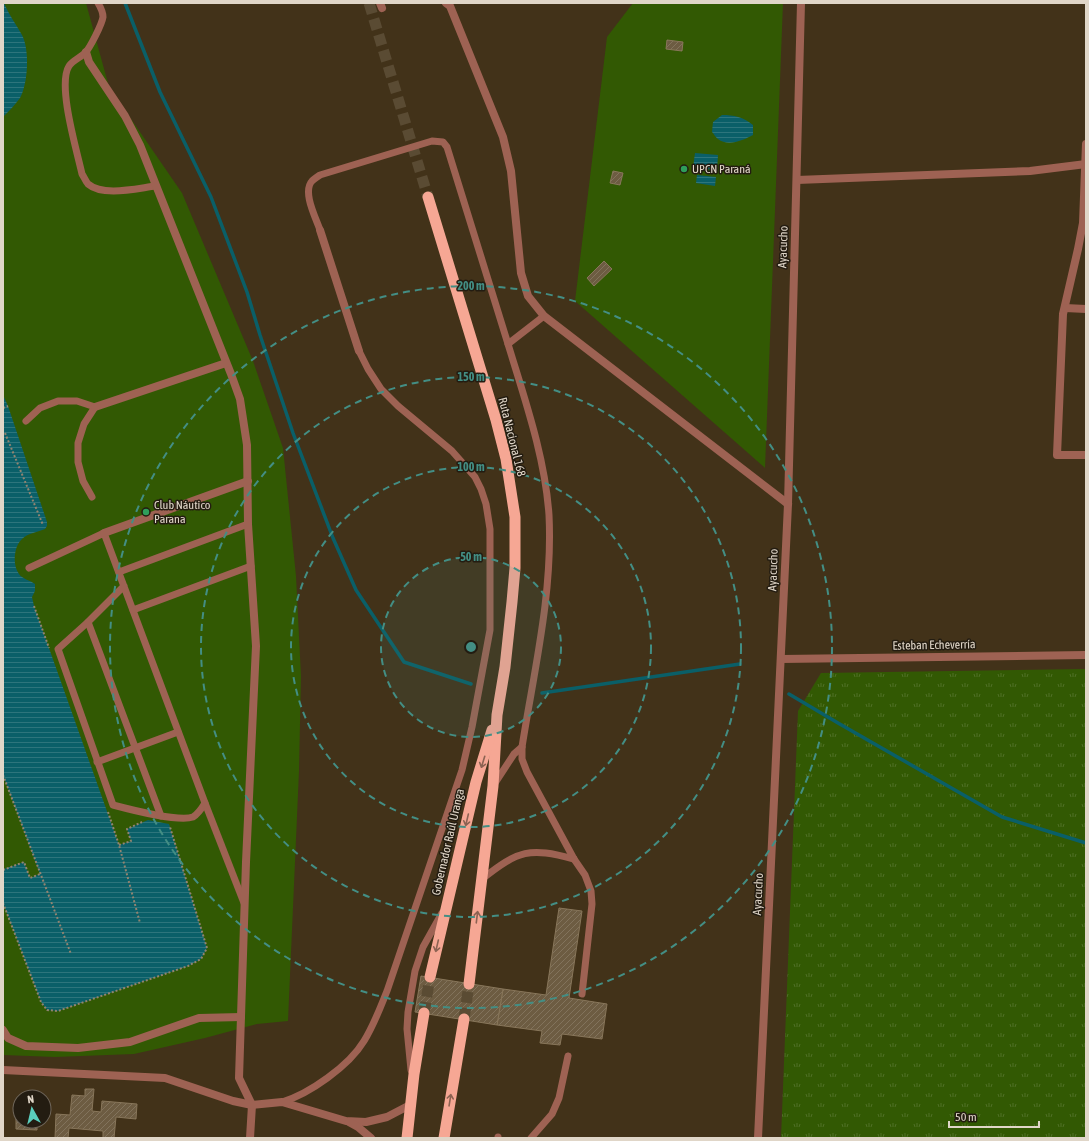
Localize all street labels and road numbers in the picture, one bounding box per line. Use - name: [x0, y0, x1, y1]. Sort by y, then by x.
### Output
- street label: Ayacucho: [775, 225, 791, 268]
- street label: Ruta Nacional 168: [495, 396, 529, 478]
- street label: Ayacucho: [765, 548, 781, 591]
- street label: Esteban Echeverría: [892, 637, 976, 653]
- street label: Gobernador Raúl Uranga: [429, 787, 467, 897]
- street label: Ayacucho: [750, 872, 766, 916]

